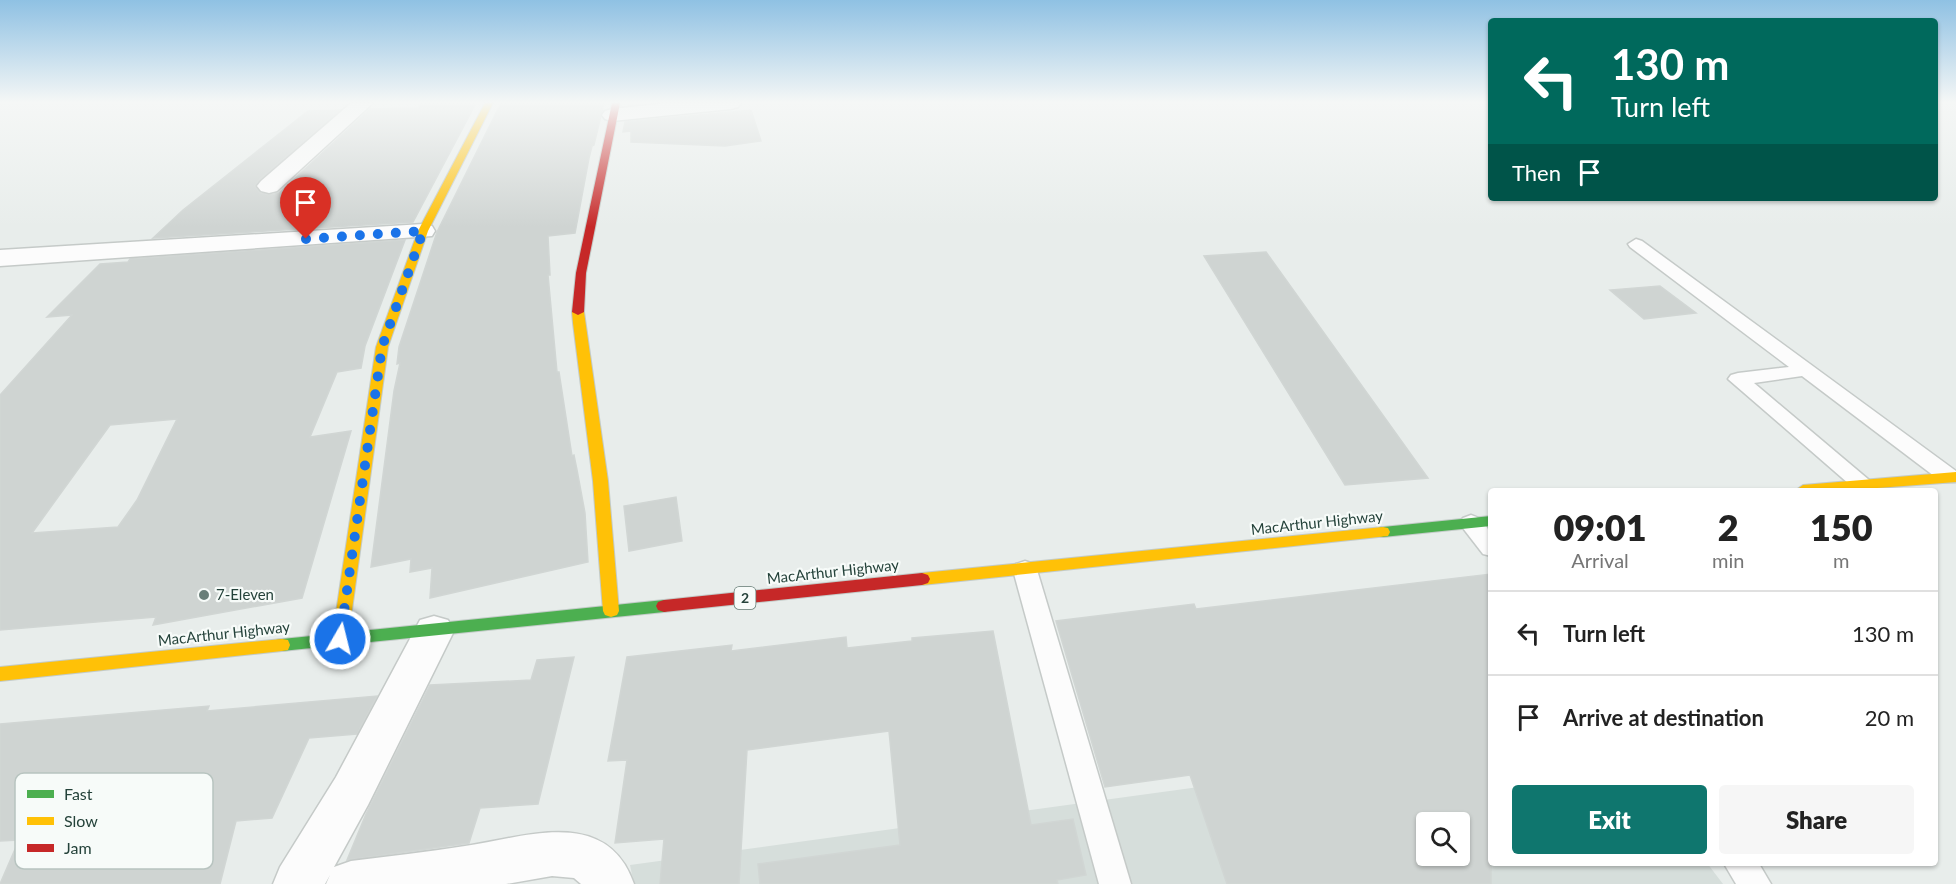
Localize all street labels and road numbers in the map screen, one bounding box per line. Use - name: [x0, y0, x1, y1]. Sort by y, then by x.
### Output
- street label: MacArthur Highway: [1250, 506, 1384, 538]
- street label: MacArthur Highway: [766, 555, 900, 587]
- road number: 2: [734, 587, 756, 609]
- street label: MacArthur Highway: [157, 617, 291, 649]

